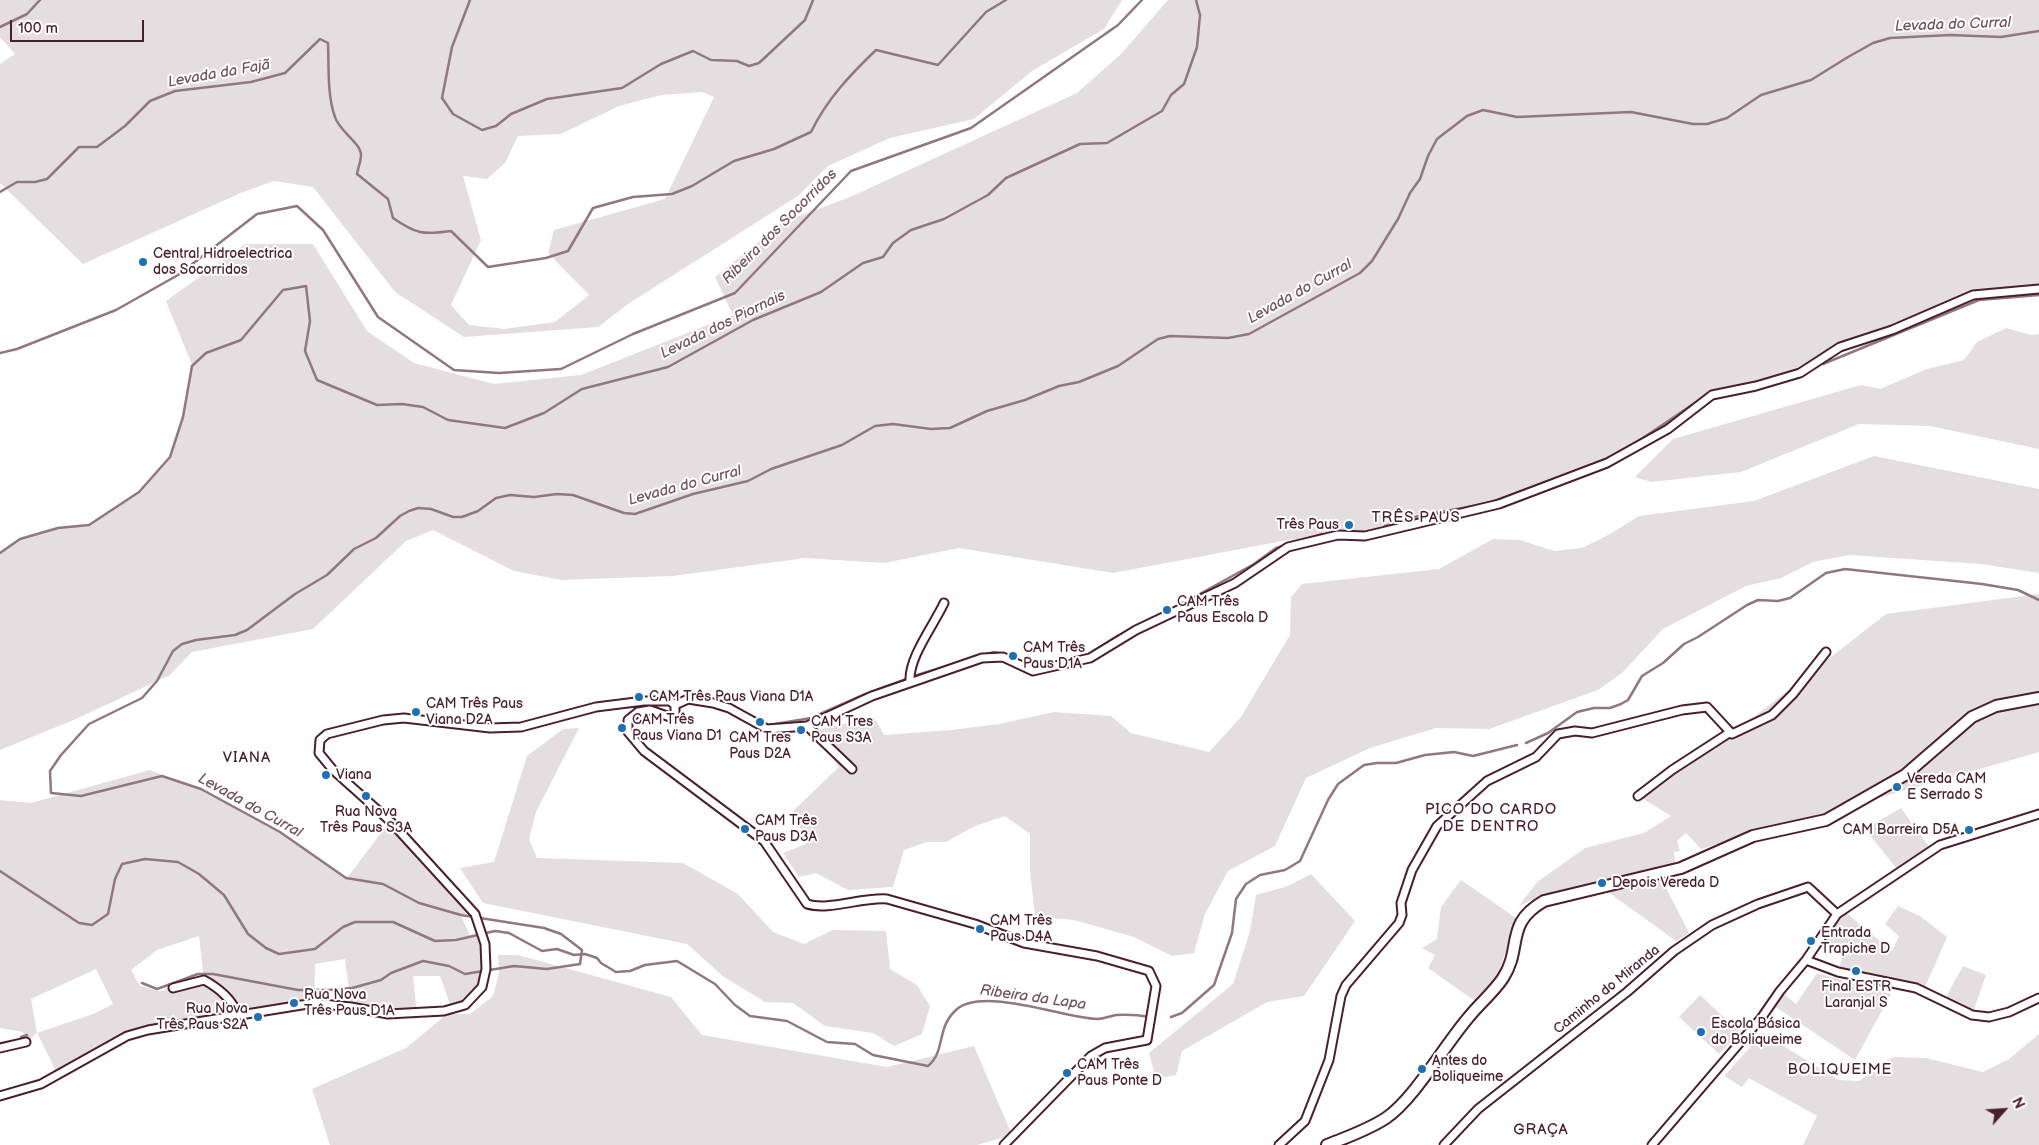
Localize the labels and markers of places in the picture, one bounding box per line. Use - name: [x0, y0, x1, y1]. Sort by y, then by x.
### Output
- place label: Central Hidroelectrica dos Socorridos: [153, 246, 292, 278]
- marker: Central Hidroelectrica dos Socorridos: [137, 256, 149, 268]
- place label: Três Paus: [1276, 517, 1339, 533]
- marker: Três Paus: [1343, 519, 1355, 531]
- place label: CAM Três Paus Escola D: [1177, 594, 1268, 626]
- marker: CAM Três Paus Escola D: [1161, 604, 1173, 616]
- place label: CAM Três Paus D1A: [1023, 640, 1085, 672]
- marker: CAM Três Paus D1A: [1007, 650, 1019, 662]
- place label: CAM Três Paus Viana D1A: [649, 689, 813, 705]
- marker: CAM Três Paus Viana D1A: [633, 691, 645, 703]
- place label: CAM Três Paus Viana D2A: [426, 696, 523, 729]
- marker: CAM Três Paus Viana D2A: [410, 706, 422, 718]
- place label: CAM Três Paus Viana D1: [632, 712, 722, 744]
- place label: CAM Tres Paus S3A: [811, 714, 873, 746]
- marker: CAM Tres Paus D2A: [754, 716, 766, 728]
- marker: CAM Três Paus Viana D1: [616, 722, 628, 734]
- marker: CAM Tres Paus S3A: [795, 724, 807, 736]
- place label: CAM Tres Paus D2A: [729, 730, 791, 762]
- place label: Viana: [336, 767, 372, 783]
- marker: Viana: [320, 769, 332, 781]
- place label: Vereda CAM E Serrado S: [1907, 771, 1986, 804]
- marker: Vereda CAM E Serrado S: [1891, 781, 1903, 793]
- marker: Rua Nova Três Paus S3A: [360, 790, 372, 802]
- place label: Rua Nova Três Paus S3A: [320, 804, 412, 836]
- place label: CAM Três Paus D3A: [755, 813, 817, 846]
- place label: CAM Barreira D5A: [1842, 822, 1959, 838]
- marker: CAM Três Paus D3A: [739, 823, 751, 835]
- marker: CAM Barreira D5A: [1963, 824, 1975, 836]
- place label: Depois Vereda D: [1612, 875, 1719, 891]
- marker: Depois Vereda D: [1596, 877, 1608, 889]
- place label: CAM Três Paus D4A: [990, 913, 1052, 946]
- marker: CAM Três Paus D4A: [974, 923, 986, 935]
- place label: Entrada Trapiche D: [1821, 925, 1890, 958]
- marker: Entrada Trapiche D: [1805, 935, 1817, 947]
- marker: Final ESTR Laranjal S: [1850, 965, 1862, 977]
- place label: Final ESTR Laranjal S: [1821, 979, 1891, 1012]
- place label: Rua Nova Três Paus D1A: [304, 987, 394, 1020]
- marker: Rua Nova Três Paus D1A: [288, 997, 300, 1009]
- place label: Rua Nova Três Paus S2A: [156, 1001, 248, 1034]
- marker: Rua Nova Três Paus S2A: [252, 1011, 264, 1023]
- place label: Escola Básica do Boliqueime: [1711, 1016, 1802, 1048]
- marker: Escola Básica do Boliqueime: [1695, 1026, 1707, 1038]
- place label: Antes do Boliqueime: [1432, 1053, 1503, 1086]
- place label: CAM Três Paus Ponte D: [1077, 1057, 1162, 1090]
- marker: Antes do Boliqueime: [1416, 1063, 1428, 1075]
- marker: CAM Três Paus Ponte D: [1061, 1067, 1073, 1079]

